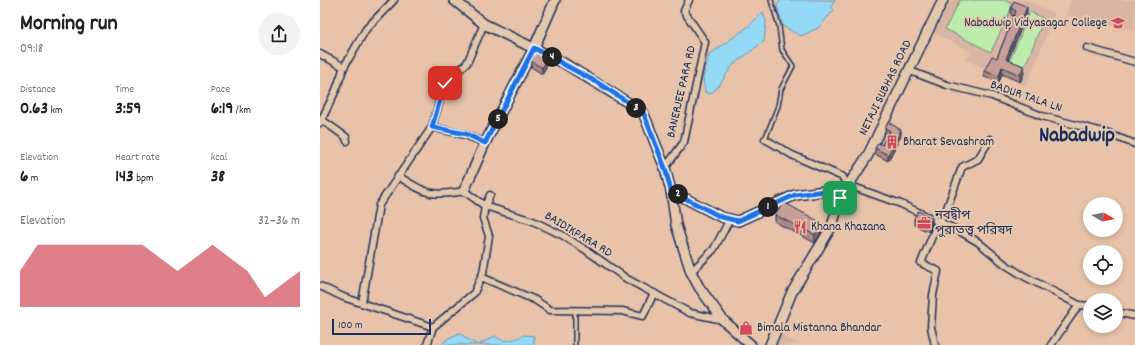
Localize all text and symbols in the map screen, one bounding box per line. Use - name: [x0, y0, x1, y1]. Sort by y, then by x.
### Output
- text: Morning run: [20, 9, 118, 40]
- button: share: [258, 13, 300, 55]
- place label: Nabadwip Vidyasagar College: [964, 14, 1107, 33]
- school or university icon: Nabadwip Vidyasagar College: [1110, 15, 1126, 31]
- street label: NETAJI SUBHAS ROAD: [855, 37, 918, 139]
- text: 09:18: [20, 40, 43, 59]
- street label: BANERJEE PARA RD: [662, 44, 702, 140]
- pin: 4: [542, 47, 562, 67]
- text: 4: [550, 49, 554, 65]
- pin: [428, 66, 462, 100]
- icon: check: [434, 72, 456, 94]
- street label: BADUR TALA LN: [987, 76, 1065, 118]
- text: Distance: [20, 82, 56, 98]
- text: Time: [115, 82, 134, 98]
- text: Pace: [211, 82, 230, 98]
- text: 0.63: [20, 98, 48, 122]
- text: 3:59: [115, 98, 141, 122]
- text: 6:19: [211, 98, 233, 122]
- pin: 3: [626, 98, 646, 118]
- text: 3: [634, 100, 638, 116]
- text: km: [48, 103, 63, 119]
- text: /km: [233, 103, 251, 119]
- pin: 5: [488, 109, 508, 129]
- text: 5: [495, 111, 501, 127]
- district label: Nabadwip: [1039, 122, 1115, 152]
- place label: Bharat Sevashram: [903, 133, 994, 152]
- building icon: Bharat Sevashram: [884, 134, 900, 150]
- text: Elevation: [20, 150, 58, 166]
- text: Heart rate: [115, 150, 160, 166]
- text: kcal: [211, 150, 227, 166]
- text: 6: [20, 166, 28, 190]
- text: 143: [115, 166, 134, 190]
- text: 38: [211, 166, 225, 190]
- text: m: [28, 171, 38, 187]
- text: bpm: [134, 171, 154, 187]
- pin: [823, 181, 857, 215]
- pin: 2: [668, 184, 688, 204]
- text: 2: [676, 186, 680, 202]
- icon: arrive: [829, 187, 851, 209]
- pin: 1: [758, 197, 778, 217]
- north arrow: [1083, 197, 1123, 237]
- map controls: [1083, 197, 1123, 333]
- text: 1: [767, 199, 769, 215]
- street label: BAIDIKPARA RD: [540, 207, 616, 263]
- place label: নবদ্বীপ পুরাতত্ত্ব পরিষদ: [934, 207, 1013, 241]
- text: Elevation: [20, 212, 65, 231]
- text: 32–36 m: [258, 212, 300, 231]
- office icon: নবদ্বীপ পুরাতত্ত্ব পরিষদ: [916, 215, 932, 231]
- place label: Khana Khazana: [811, 218, 886, 237]
- restaurant icon: Khana Khazana: [792, 219, 808, 235]
- button: locate: [1083, 245, 1123, 285]
- button: layers: [1083, 293, 1123, 333]
- scale bar: [332, 317, 431, 336]
- text: 100 m: [338, 318, 362, 334]
- place label: Bimala Mistanna Bhandar: [757, 319, 882, 338]
- shop icon: Bimala Mistanna Bhandar: [738, 320, 754, 336]

